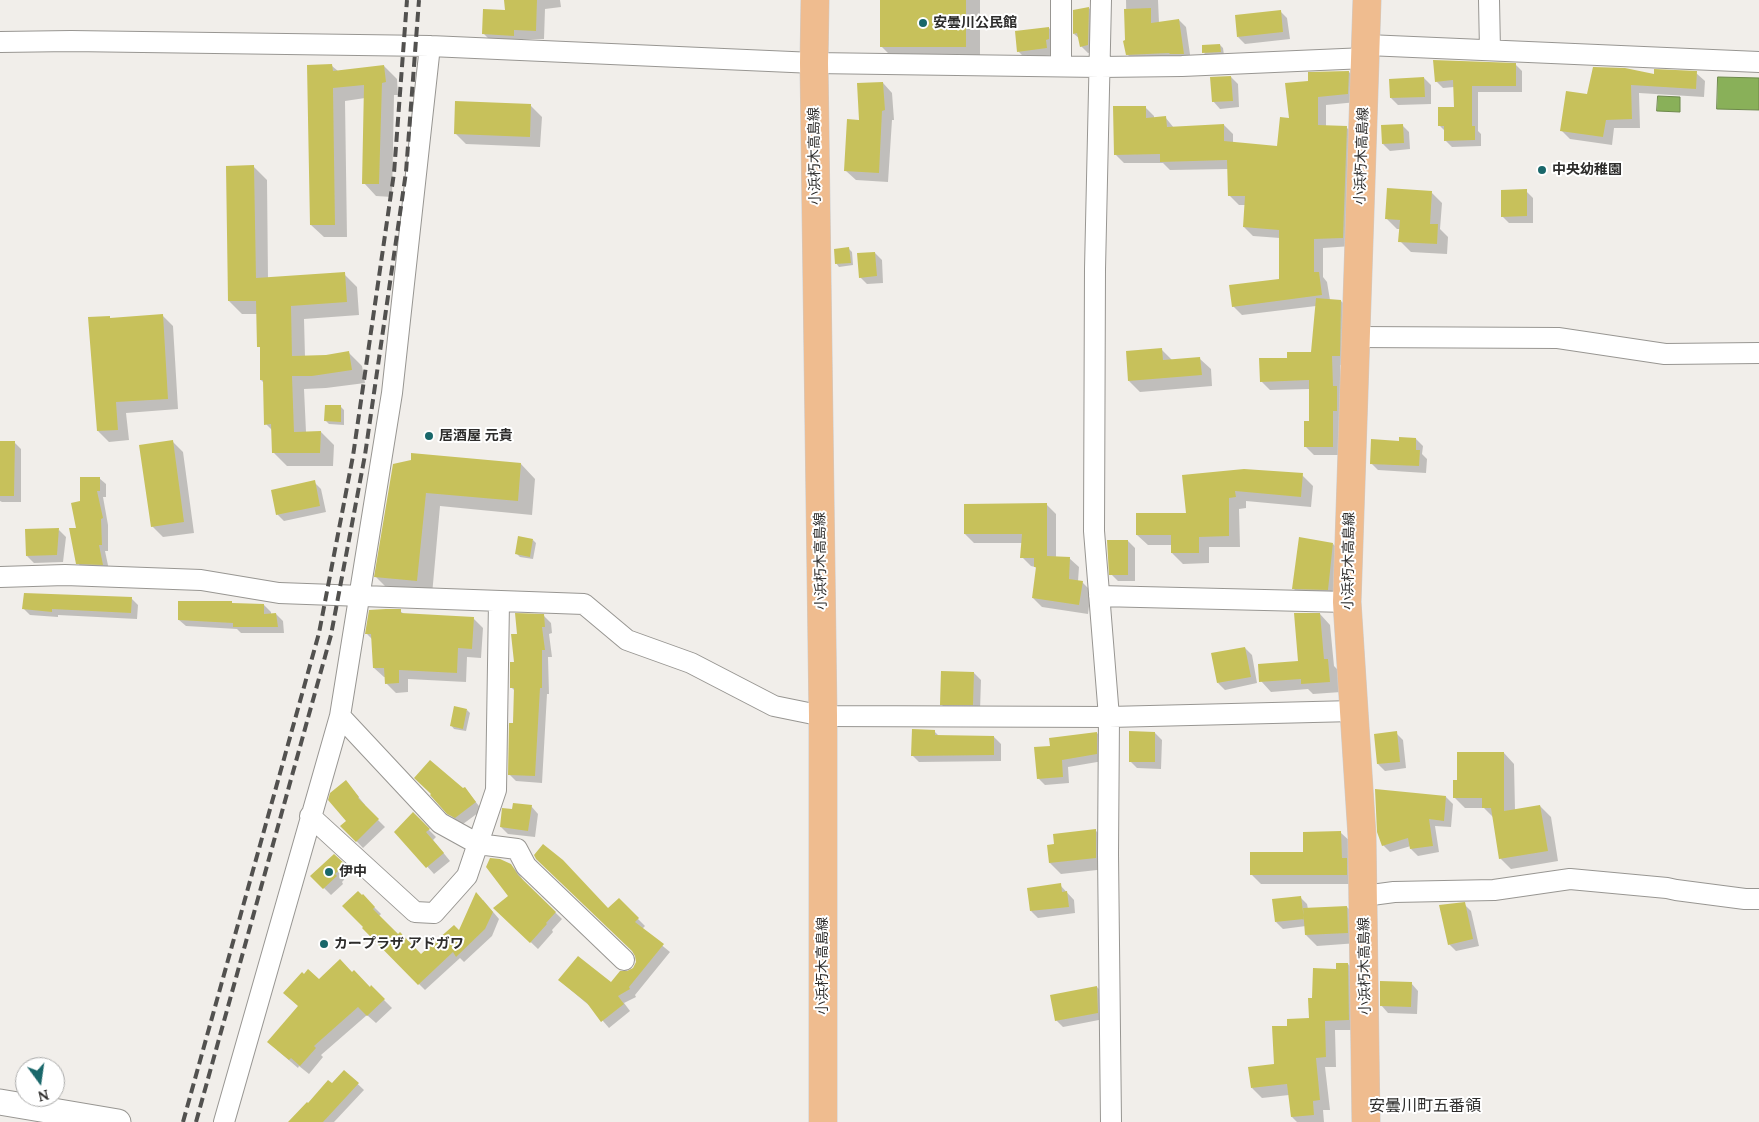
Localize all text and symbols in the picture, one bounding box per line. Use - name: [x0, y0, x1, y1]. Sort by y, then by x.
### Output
- place label: 安曇川公民館: [933, 15, 1017, 31]
- marker: 安曇川公民館: [917, 17, 929, 29]
- street label: 小浜朽木高島線: [806, 107, 824, 205]
- street label: 小浜朽木高島線: [1352, 107, 1372, 205]
- place label: 中央幼稚園: [1552, 162, 1622, 178]
- marker: 中央幼稚園: [1536, 164, 1548, 176]
- place label: 居酒屋 元貴: [439, 428, 513, 444]
- marker: 居酒屋 元貴: [423, 430, 435, 442]
- street label: 小浜朽木高島線: [812, 512, 830, 610]
- street label: 小浜朽木高島線: [1340, 512, 1358, 610]
- place label: 伊中: [339, 864, 367, 880]
- marker: 伊中: [323, 866, 335, 878]
- street label: 小浜朽木高島線: [815, 917, 831, 1015]
- street label: 小浜朽木高島線: [1356, 917, 1374, 1015]
- place label: カープラザ アドガワ: [334, 936, 464, 952]
- marker: カープラザ アドガワ: [318, 938, 330, 950]
- north arrow: [15, 1057, 65, 1107]
- text: N: [36, 1086, 51, 1106]
- district label: 安曇川町五番領: [1369, 1096, 1481, 1116]

